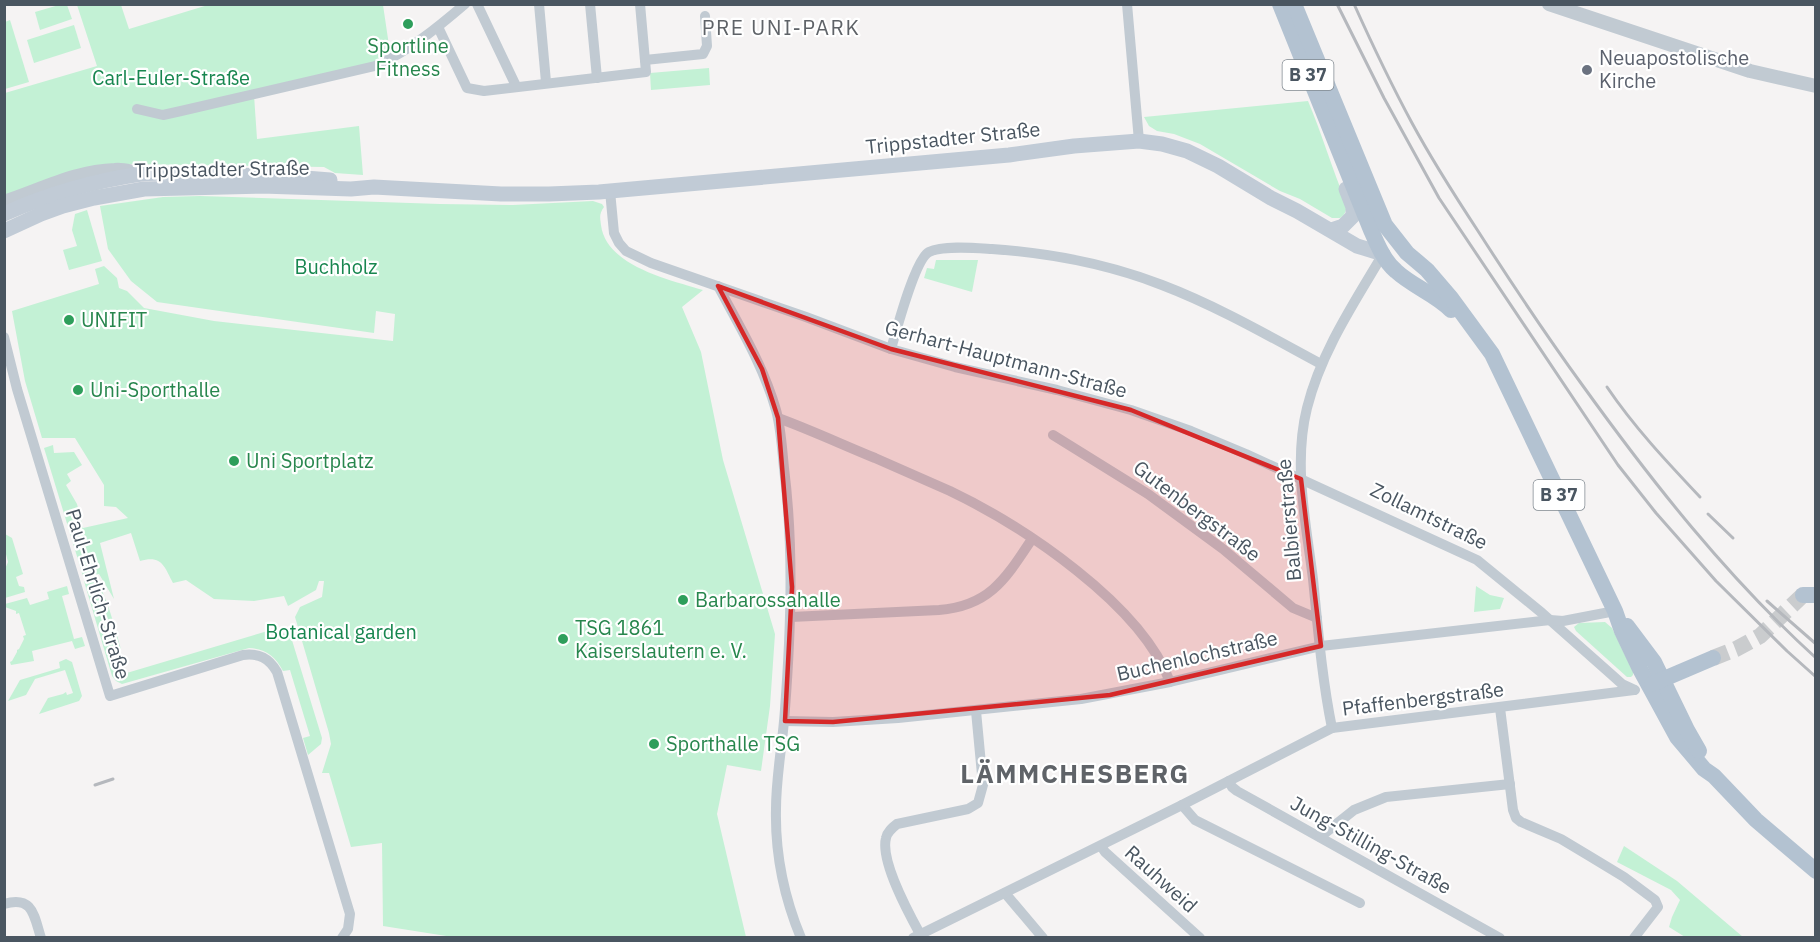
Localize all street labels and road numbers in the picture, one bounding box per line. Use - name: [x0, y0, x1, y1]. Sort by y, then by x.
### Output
- road number: B 37: [1282, 60, 1334, 90]
- street label: Trippstadter Straße: [864, 115, 1042, 160]
- street label: Trippstadter Straße: [134, 153, 310, 184]
- street label: Gerhart-Hauptmann-Straße: [882, 313, 1130, 404]
- street label: Gutenbergstraße: [1128, 454, 1266, 567]
- street label: Balbierstraße: [1270, 458, 1307, 582]
- street label: Zollamtstraße: [1366, 476, 1492, 556]
- road number: B 37: [1534, 480, 1584, 510]
- street label: Paul-Ehrlich-Straße: [60, 505, 137, 683]
- street label: Buchenlochstraße: [1114, 624, 1280, 687]
- street label: Pfaffenbergstraße: [1340, 675, 1505, 722]
- street label: Jung-Stilling-Straße: [1286, 789, 1457, 900]
- street label: Rauhweid: [1119, 839, 1203, 918]

